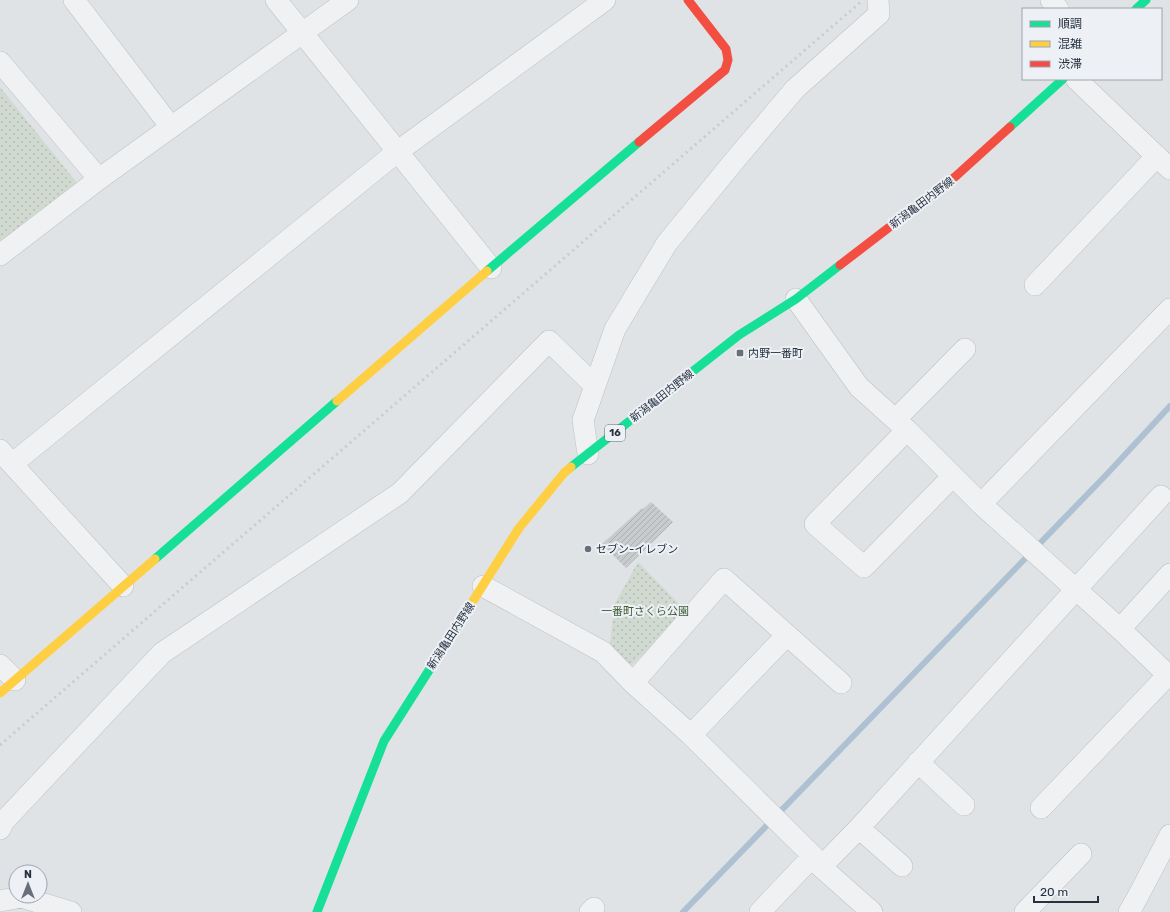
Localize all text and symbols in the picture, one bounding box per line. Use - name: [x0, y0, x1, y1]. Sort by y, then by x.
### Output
- legend: [1022, 8, 1162, 80]
- text: 順調: [1058, 17, 1082, 31]
- text: 混雑: [1058, 37, 1082, 51]
- text: 渋滞: [1058, 57, 1082, 71]
- street label: 新潟亀田内野線: [887, 175, 957, 231]
- place label: 内野一番町: [748, 347, 803, 360]
- marker: 内野一番町: [735, 348, 745, 358]
- street label: 新潟亀田内野線: [628, 367, 696, 425]
- road number: 16: [605, 425, 625, 441]
- place label: セブン-イレブン: [596, 543, 678, 556]
- marker: セブン-イレブン: [583, 544, 593, 554]
- street label: 新潟亀田内野線: [425, 600, 477, 672]
- park label: 一番町さくら公園: [601, 605, 689, 618]
- north arrow: [8, 864, 48, 904]
- text: N: [24, 868, 32, 881]
- scale bar: [1034, 878, 1098, 904]
- text: 20 m: [1040, 885, 1068, 899]

